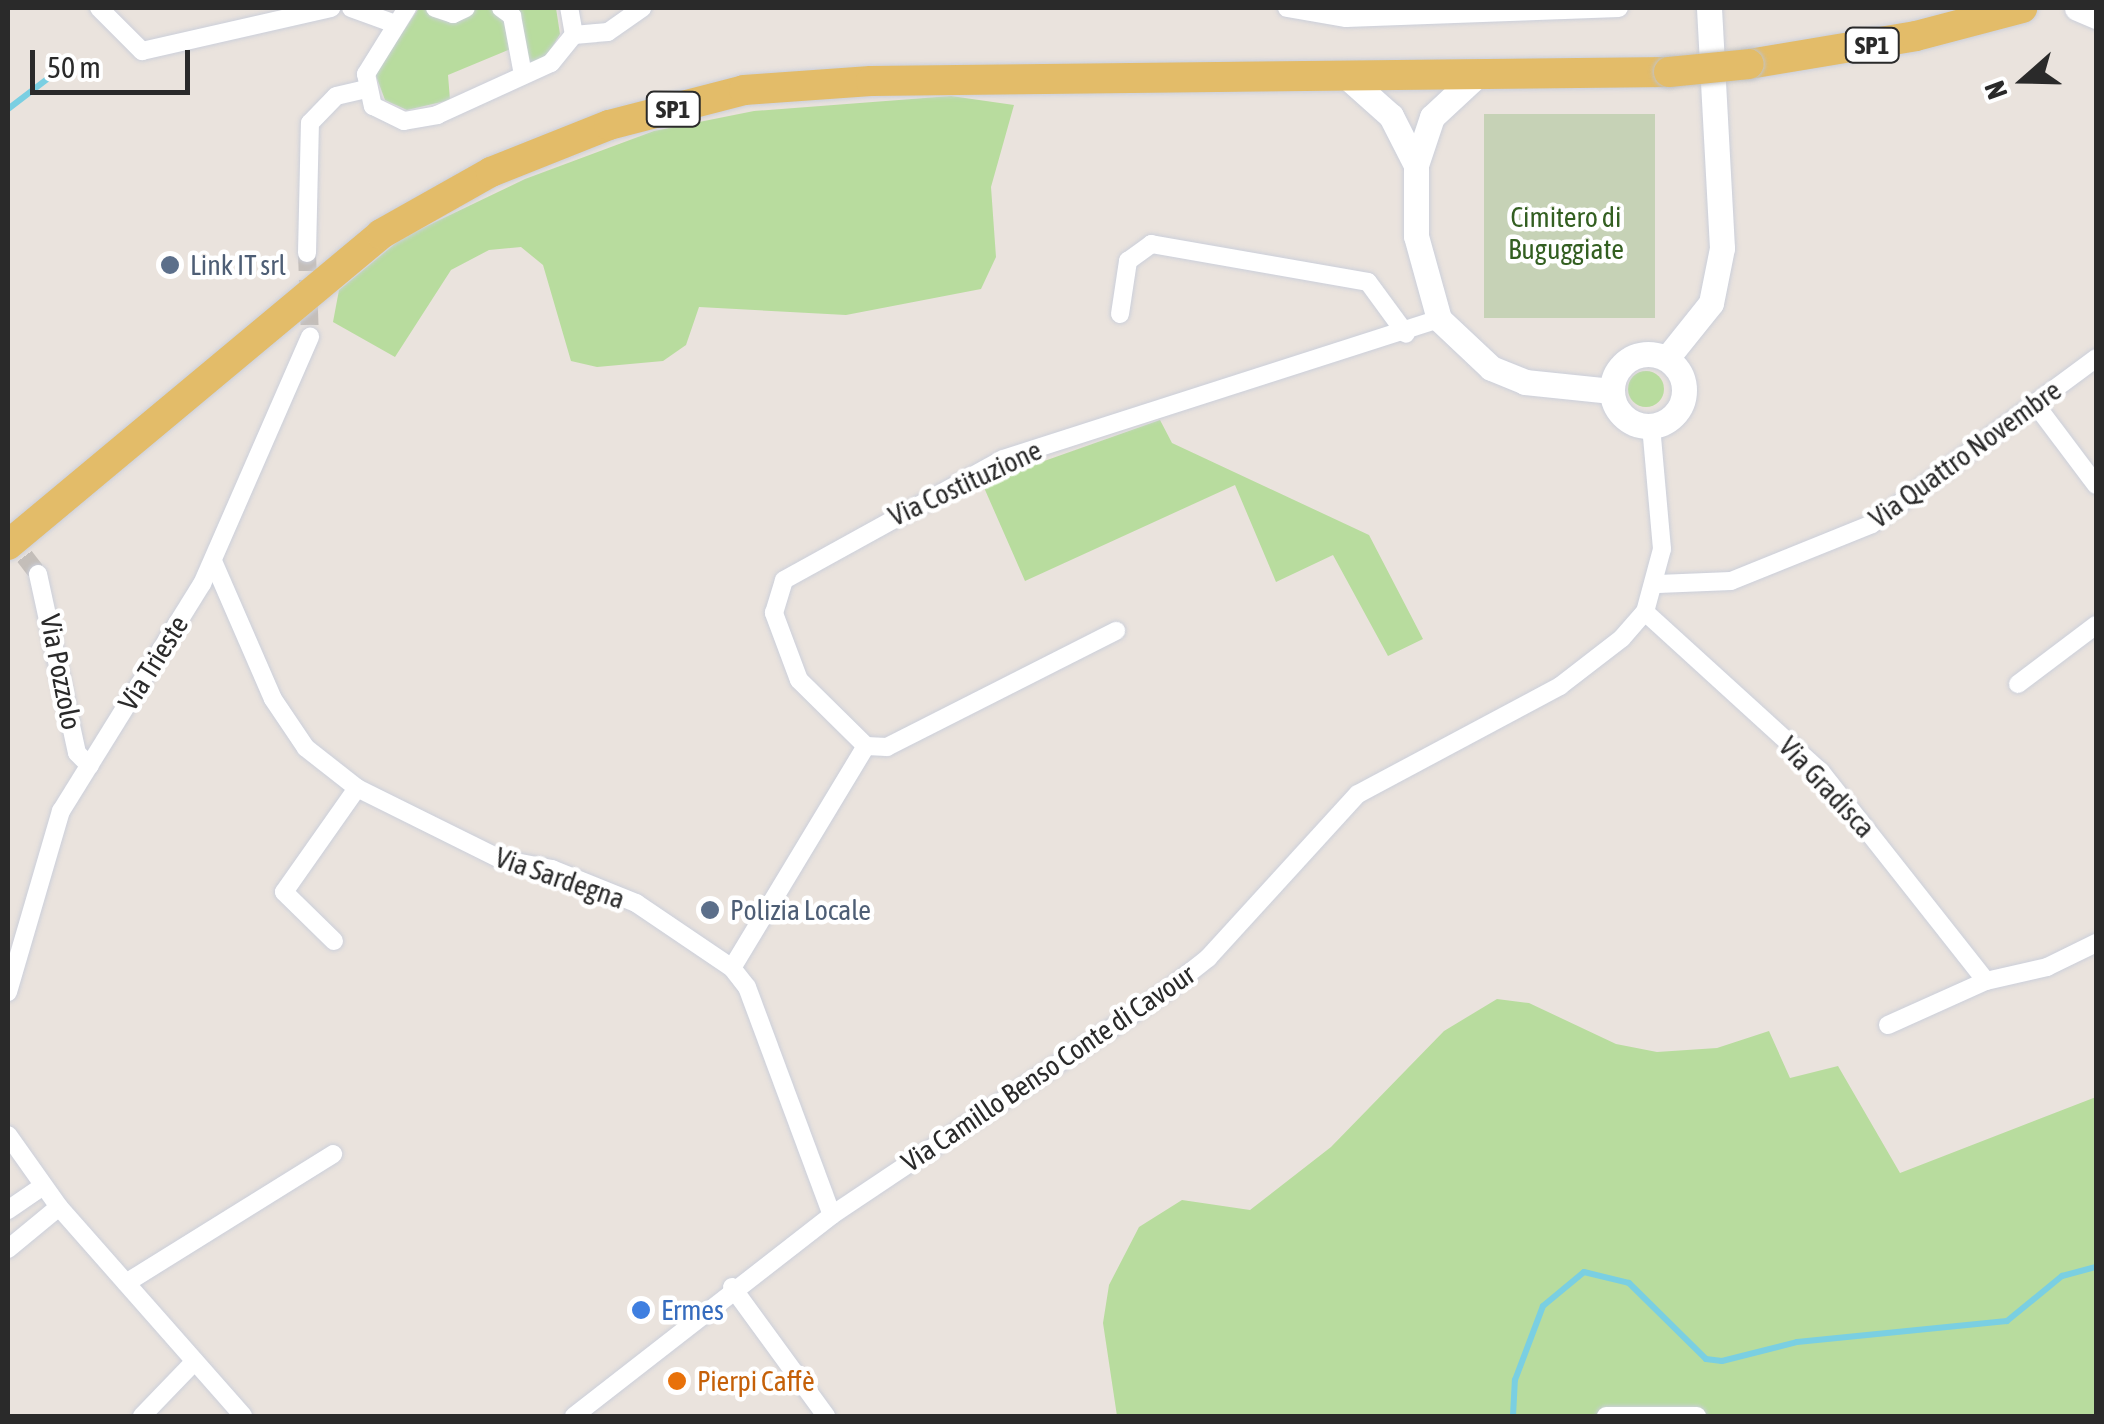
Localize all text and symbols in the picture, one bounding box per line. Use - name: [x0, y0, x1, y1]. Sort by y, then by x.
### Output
- road number: SP1: [1844, 25, 1900, 65]
- scale bar: [35, 30, 195, 92]
- north arrow: [1974, 30, 2074, 130]
- text: 50 m: [47, 50, 101, 84]
- text: N: [1978, 77, 2014, 104]
- road number: SP1: [646, 89, 700, 129]
- park label: Cimitero di Buguggiate: [1508, 200, 1624, 266]
- place label: Link IT srl: [190, 248, 286, 282]
- marker: Link IT srl: [159, 254, 181, 276]
- street label: Via Quattro Novembre: [1862, 373, 2068, 535]
- street label: Via Costituzione: [883, 433, 1047, 533]
- street label: Via Trieste: [111, 609, 195, 717]
- street label: Via Pozzolo: [33, 612, 89, 732]
- street label: Via Gradisca: [1772, 730, 1882, 844]
- street label: Via Sardegna: [491, 840, 629, 916]
- place label: Polizia Locale: [730, 893, 871, 927]
- marker: Polizia Locale: [699, 899, 721, 921]
- street label: Via Camillo Benso Conte di Cavour: [895, 957, 1201, 1179]
- place label: Ermes: [661, 1293, 724, 1327]
- marker: Ermes: [630, 1299, 652, 1321]
- place label: Pierpi Caffè: [697, 1364, 815, 1398]
- marker: Pierpi Caffè: [666, 1370, 688, 1392]

